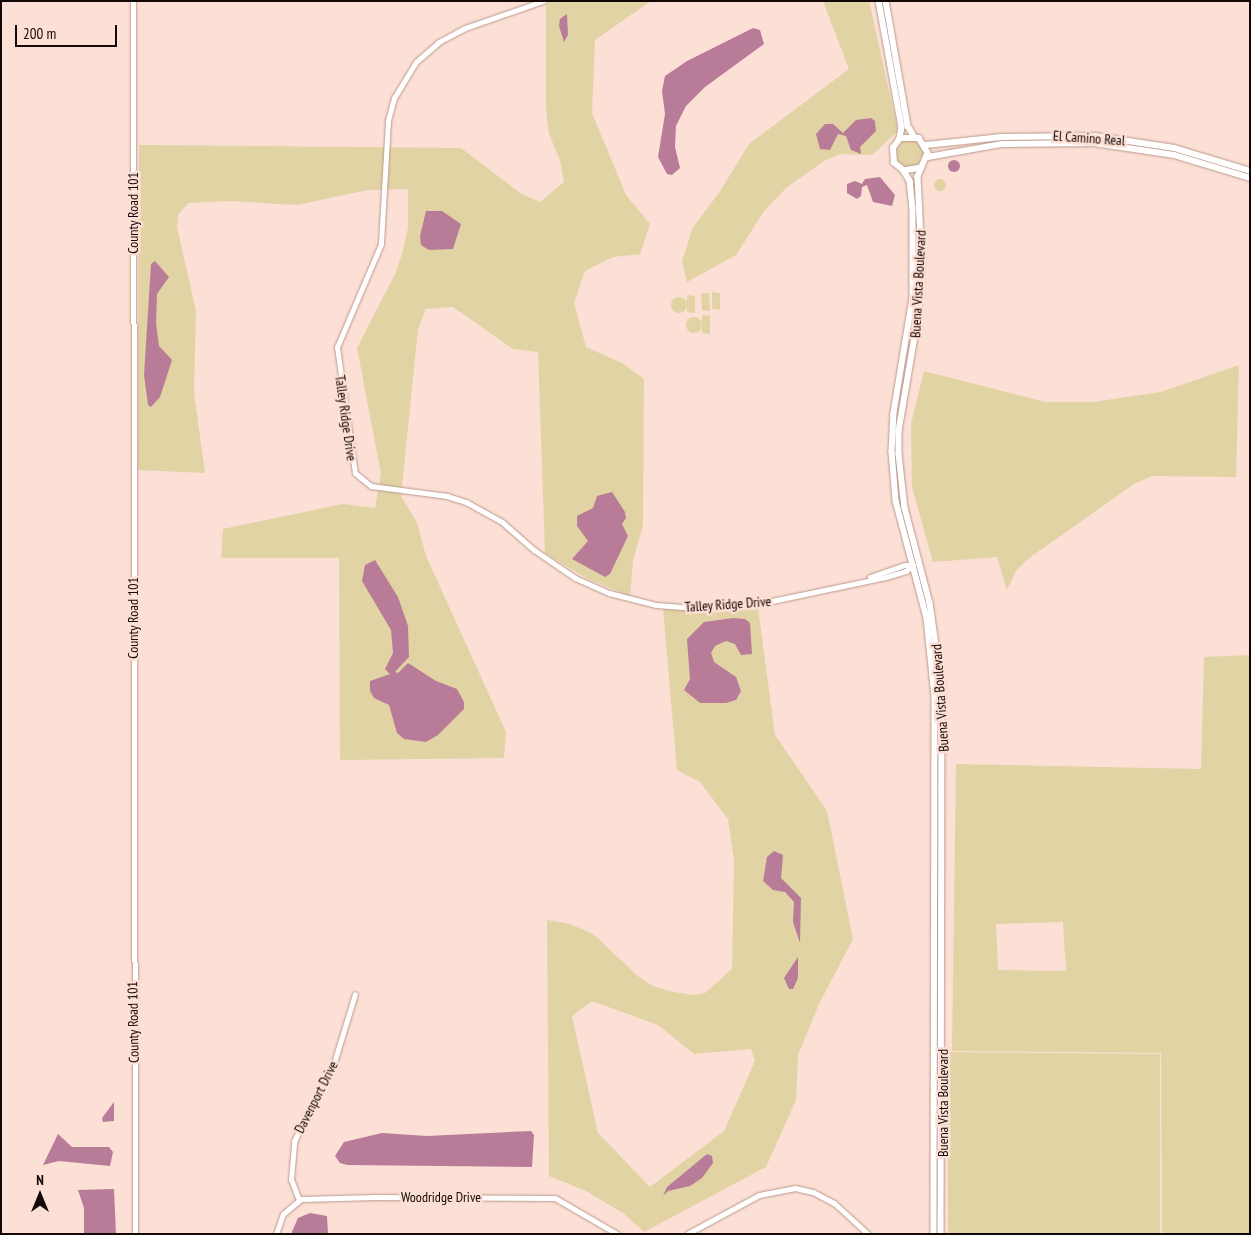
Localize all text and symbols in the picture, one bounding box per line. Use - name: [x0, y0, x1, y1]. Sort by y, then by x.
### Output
- scale bar: [18, 15, 120, 47]
- text: 200 m: [23, 24, 56, 43]
- street label: El Camino Real: [1052, 127, 1126, 149]
- street label: County Road 101: [125, 172, 141, 254]
- street label: Buena Vista Boulevard: [907, 229, 929, 339]
- street label: Talley Ridge Drive: [332, 374, 360, 462]
- street label: County Road 101: [125, 577, 141, 659]
- street label: Talley Ridge Drive: [684, 593, 772, 615]
- street label: Buena Vista Boulevard: [928, 643, 952, 753]
- street label: County Road 101: [124, 981, 142, 1063]
- street label: Buena Vista Boulevard: [935, 1049, 951, 1157]
- street label: Davenport Drive: [291, 1058, 341, 1136]
- north arrow: [15, 1170, 65, 1220]
- text: N: [36, 1171, 44, 1189]
- street label: Woodridge Drive: [401, 1189, 481, 1205]

